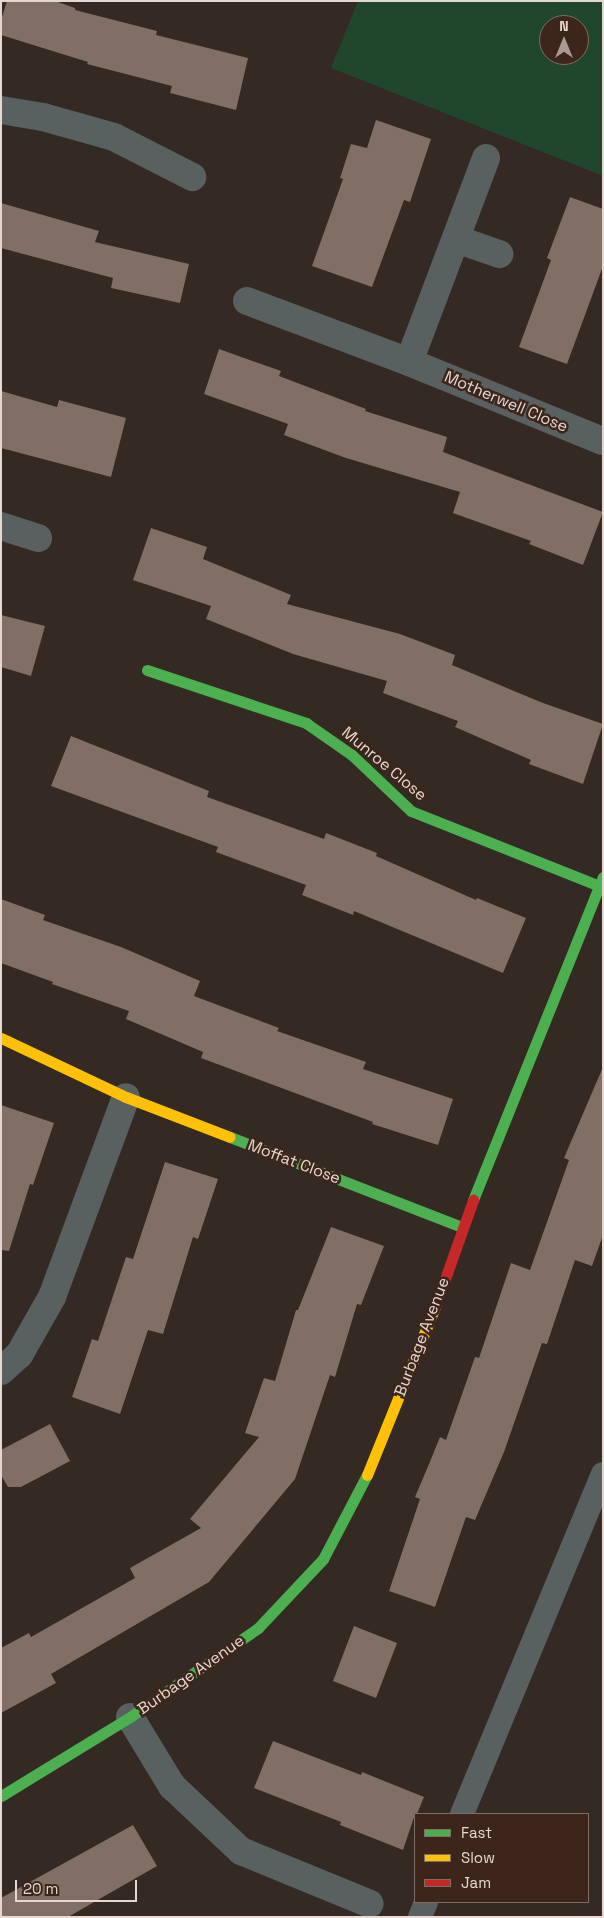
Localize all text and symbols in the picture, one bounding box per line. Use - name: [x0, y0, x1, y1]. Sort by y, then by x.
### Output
- north arrow: [539, 15, 589, 65]
- text: N: [559, 17, 569, 35]
- street label: Motherwell Close: [441, 367, 571, 437]
- street label: Munroe Close: [338, 723, 430, 805]
- street label: Moffat Close: [245, 1136, 343, 1188]
- street label: Burbage Avenue: [390, 1275, 454, 1399]
- street label: Burbage Avenue: [134, 1631, 248, 1719]
- legend: [414, 1813, 589, 1903]
- text: Fast: [461, 1823, 492, 1842]
- text: Slow: [461, 1848, 495, 1867]
- scale bar: [18, 1870, 140, 1902]
- text: Jam: [461, 1873, 491, 1892]
- text: 20 m: [23, 1879, 58, 1898]

